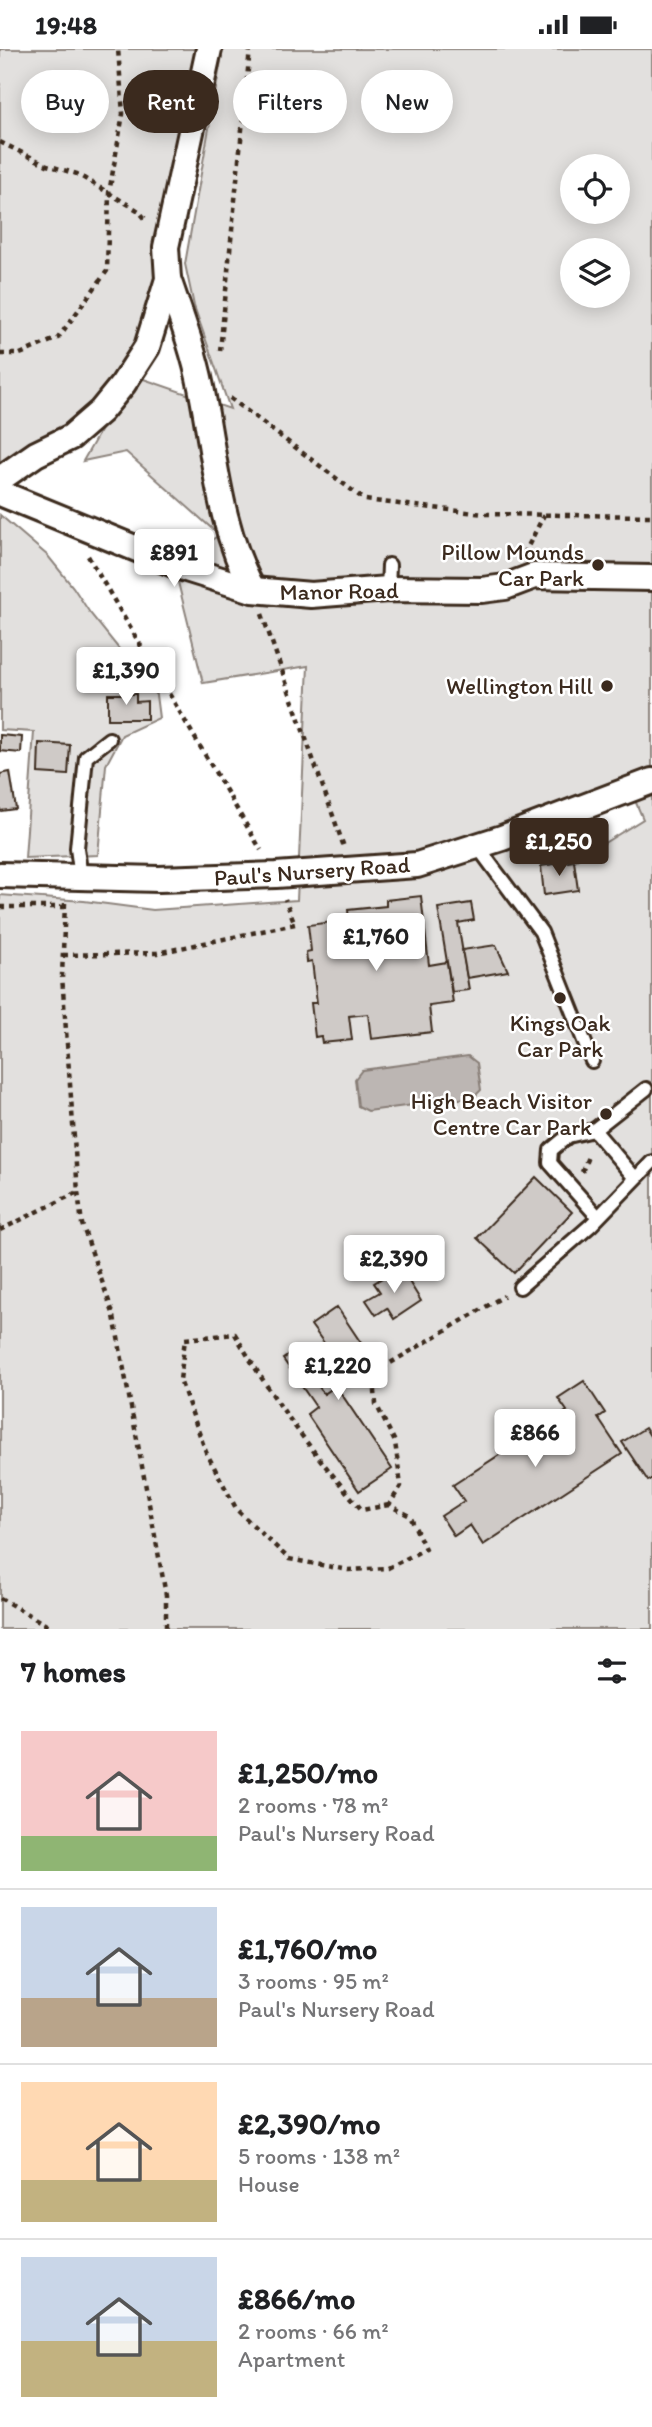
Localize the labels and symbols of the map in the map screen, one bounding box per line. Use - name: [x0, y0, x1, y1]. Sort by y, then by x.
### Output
- pin: £891: [133, 529, 215, 589]
- place label: Pillow Mounds Car Park: [441, 538, 584, 592]
- marker: Pillow Mounds Car Park: [590, 557, 606, 573]
- street label: Manor Road: [279, 576, 399, 606]
- pin: £1,390: [69, 647, 183, 707]
- place label: Wellington Hill: [446, 672, 593, 700]
- marker: Wellington Hill: [599, 678, 615, 694]
- pin: £1,250: [502, 819, 616, 878]
- street label: Paul's Nursery Road: [213, 850, 411, 892]
- pin: £1,760: [319, 913, 433, 973]
- marker: Kings Oak Car Park: [552, 990, 568, 1006]
- place label: Kings Oak Car Park: [510, 1009, 610, 1063]
- place label: High Beach Visitor Centre Car Park: [411, 1087, 592, 1141]
- marker: High Beach Visitor Centre Car Park: [598, 1106, 614, 1122]
- pin: £2,390: [337, 1235, 451, 1295]
- pin: £1,220: [281, 1343, 395, 1402]
- pin: £866: [494, 1409, 576, 1469]

